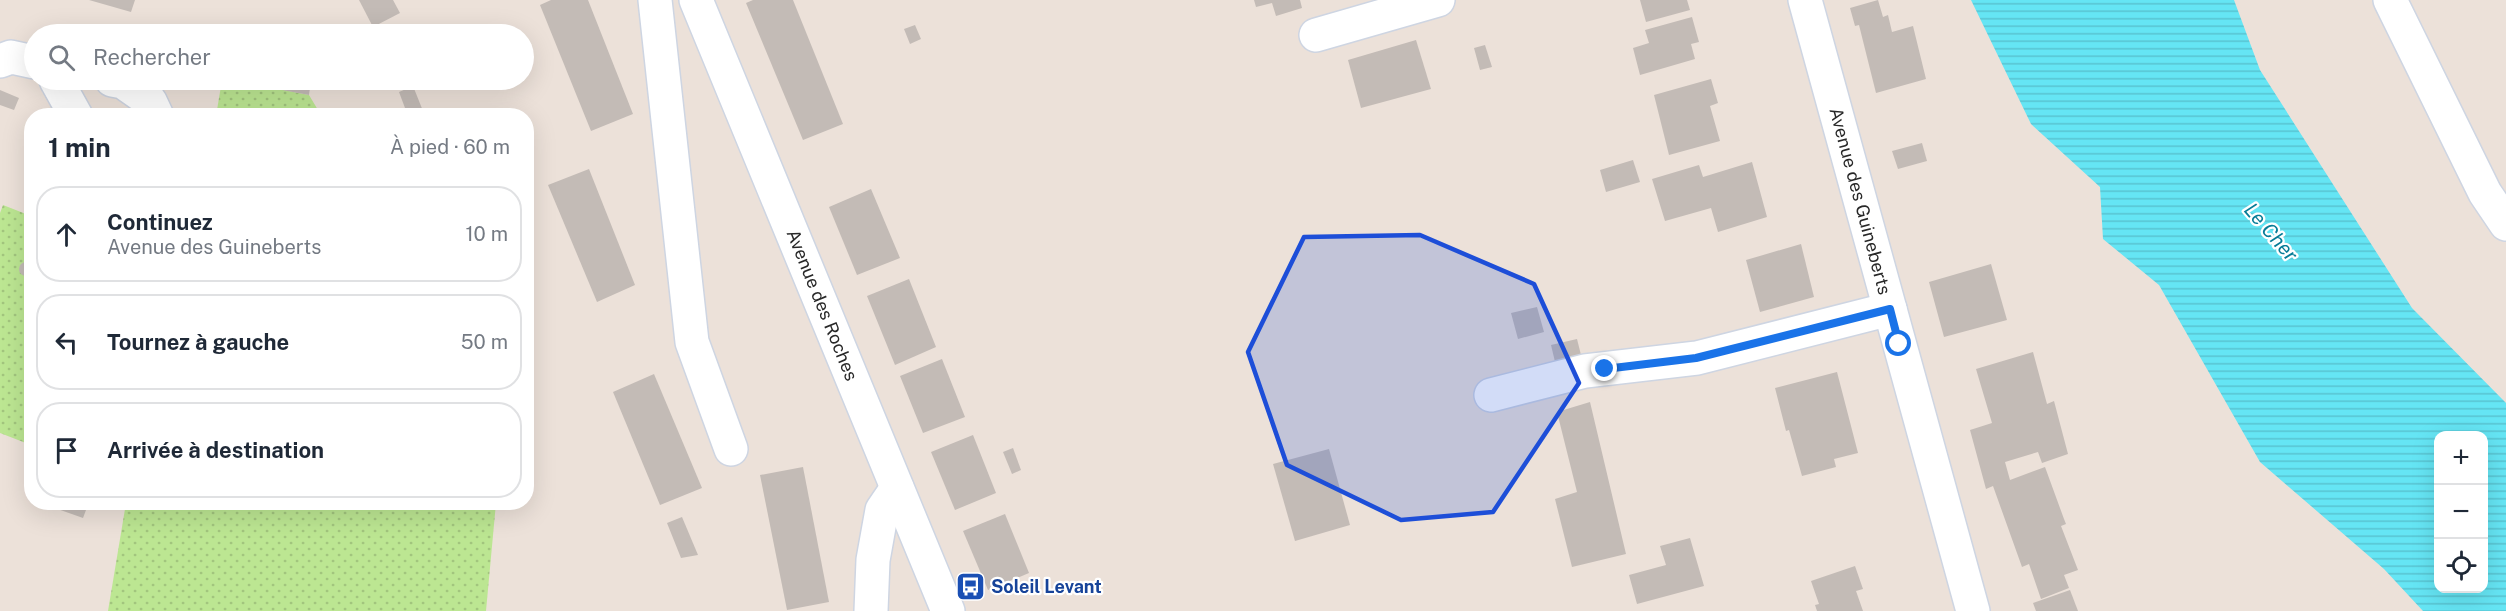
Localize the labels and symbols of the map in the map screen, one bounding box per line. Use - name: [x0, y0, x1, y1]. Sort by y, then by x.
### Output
- street label: Avenue des Guineberts: [1825, 105, 1896, 297]
- water label: Le Cher: [2239, 198, 2303, 266]
- street label: Avenue des Roches: [782, 226, 862, 384]
- route start: [1885, 330, 1911, 356]
- route end: [1591, 355, 1617, 381]
- bus stop icon: Soleil Levant: [954, 571, 986, 603]
- place label: Soleil Levant: [991, 576, 1102, 597]

